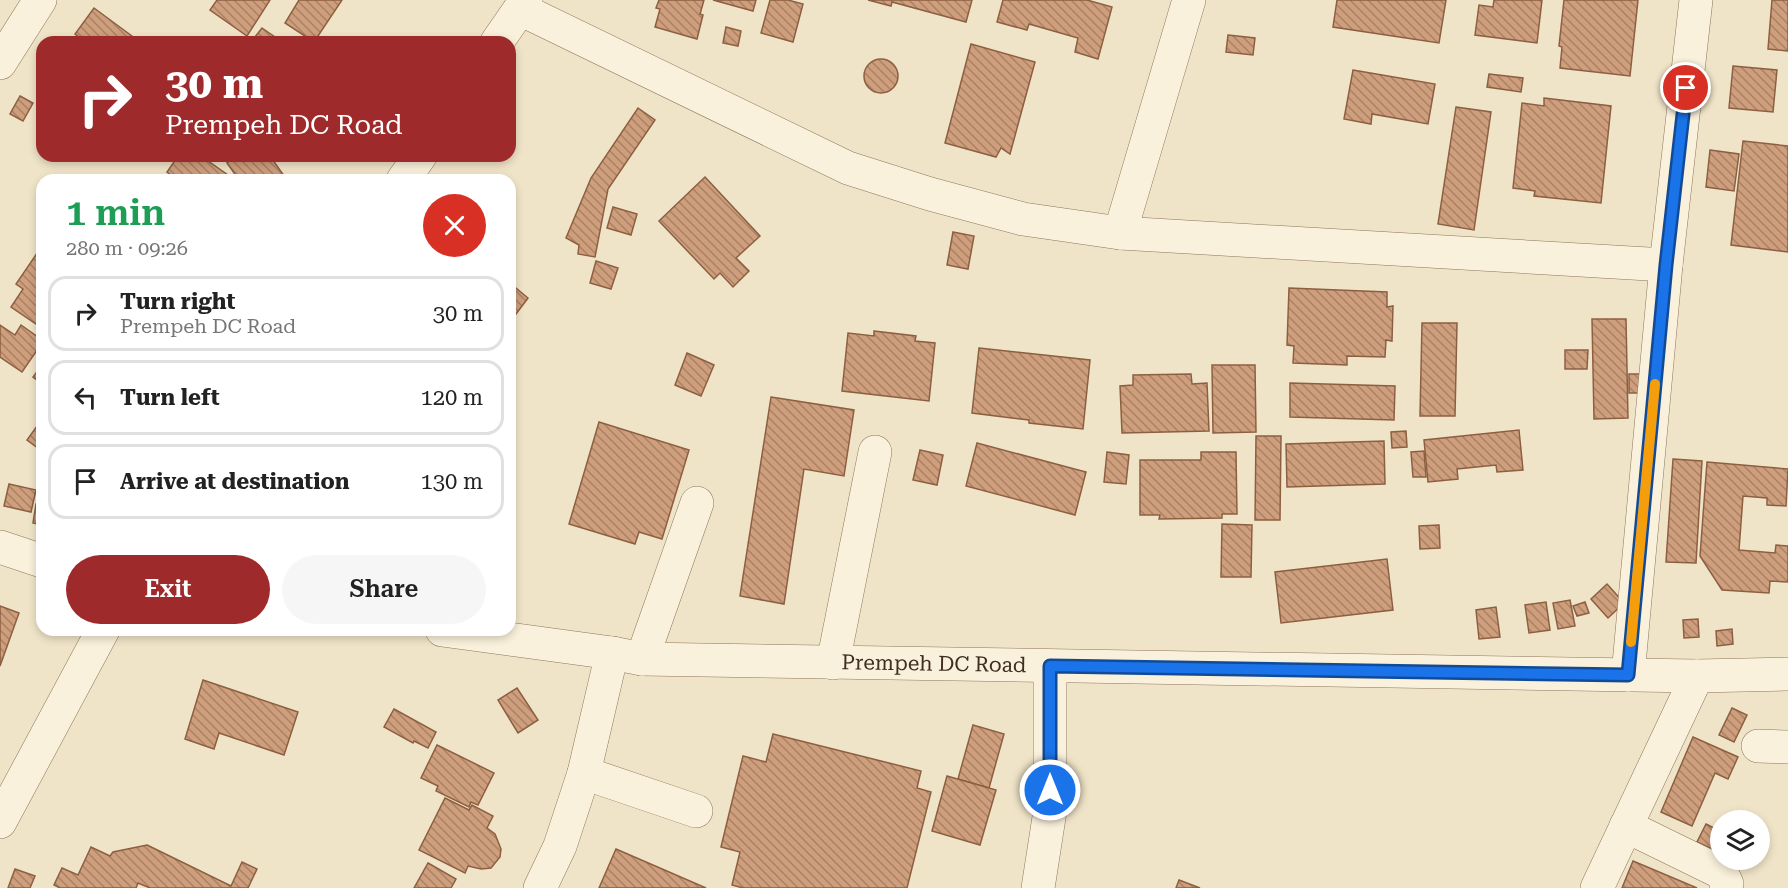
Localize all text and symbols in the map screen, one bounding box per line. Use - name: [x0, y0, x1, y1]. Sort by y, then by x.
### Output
- text: 30 m: [165, 59, 263, 108]
- icon: right: [66, 60, 144, 138]
- pin: [1660, 62, 1711, 113]
- icon: arrive: [1669, 71, 1702, 104]
- text: Prempeh DC Road: [165, 109, 403, 141]
- text: 1 min: [66, 192, 165, 234]
- button: close: [423, 194, 486, 257]
- text: 280 m · 09:26: [66, 236, 188, 260]
- text: Turn right: [120, 289, 235, 314]
- icon: right: [69, 297, 102, 330]
- text: 30 m: [433, 301, 483, 326]
- text: Prempeh DC Road: [120, 314, 296, 338]
- icon: left: [69, 381, 102, 414]
- text: Turn left: [120, 385, 220, 410]
- text: 120 m: [420, 385, 483, 410]
- icon: arrive: [69, 465, 102, 498]
- text: Arrive at destination: [120, 469, 349, 494]
- text: 130 m: [420, 469, 483, 494]
- button: Exit: [66, 555, 270, 624]
- button: Share: [282, 555, 486, 624]
- street label: Prempeh DC Road: [841, 650, 1027, 677]
- position arrow: [1018, 758, 1082, 822]
- map controls: [1710, 810, 1770, 870]
- button: layers: [1710, 810, 1770, 870]

